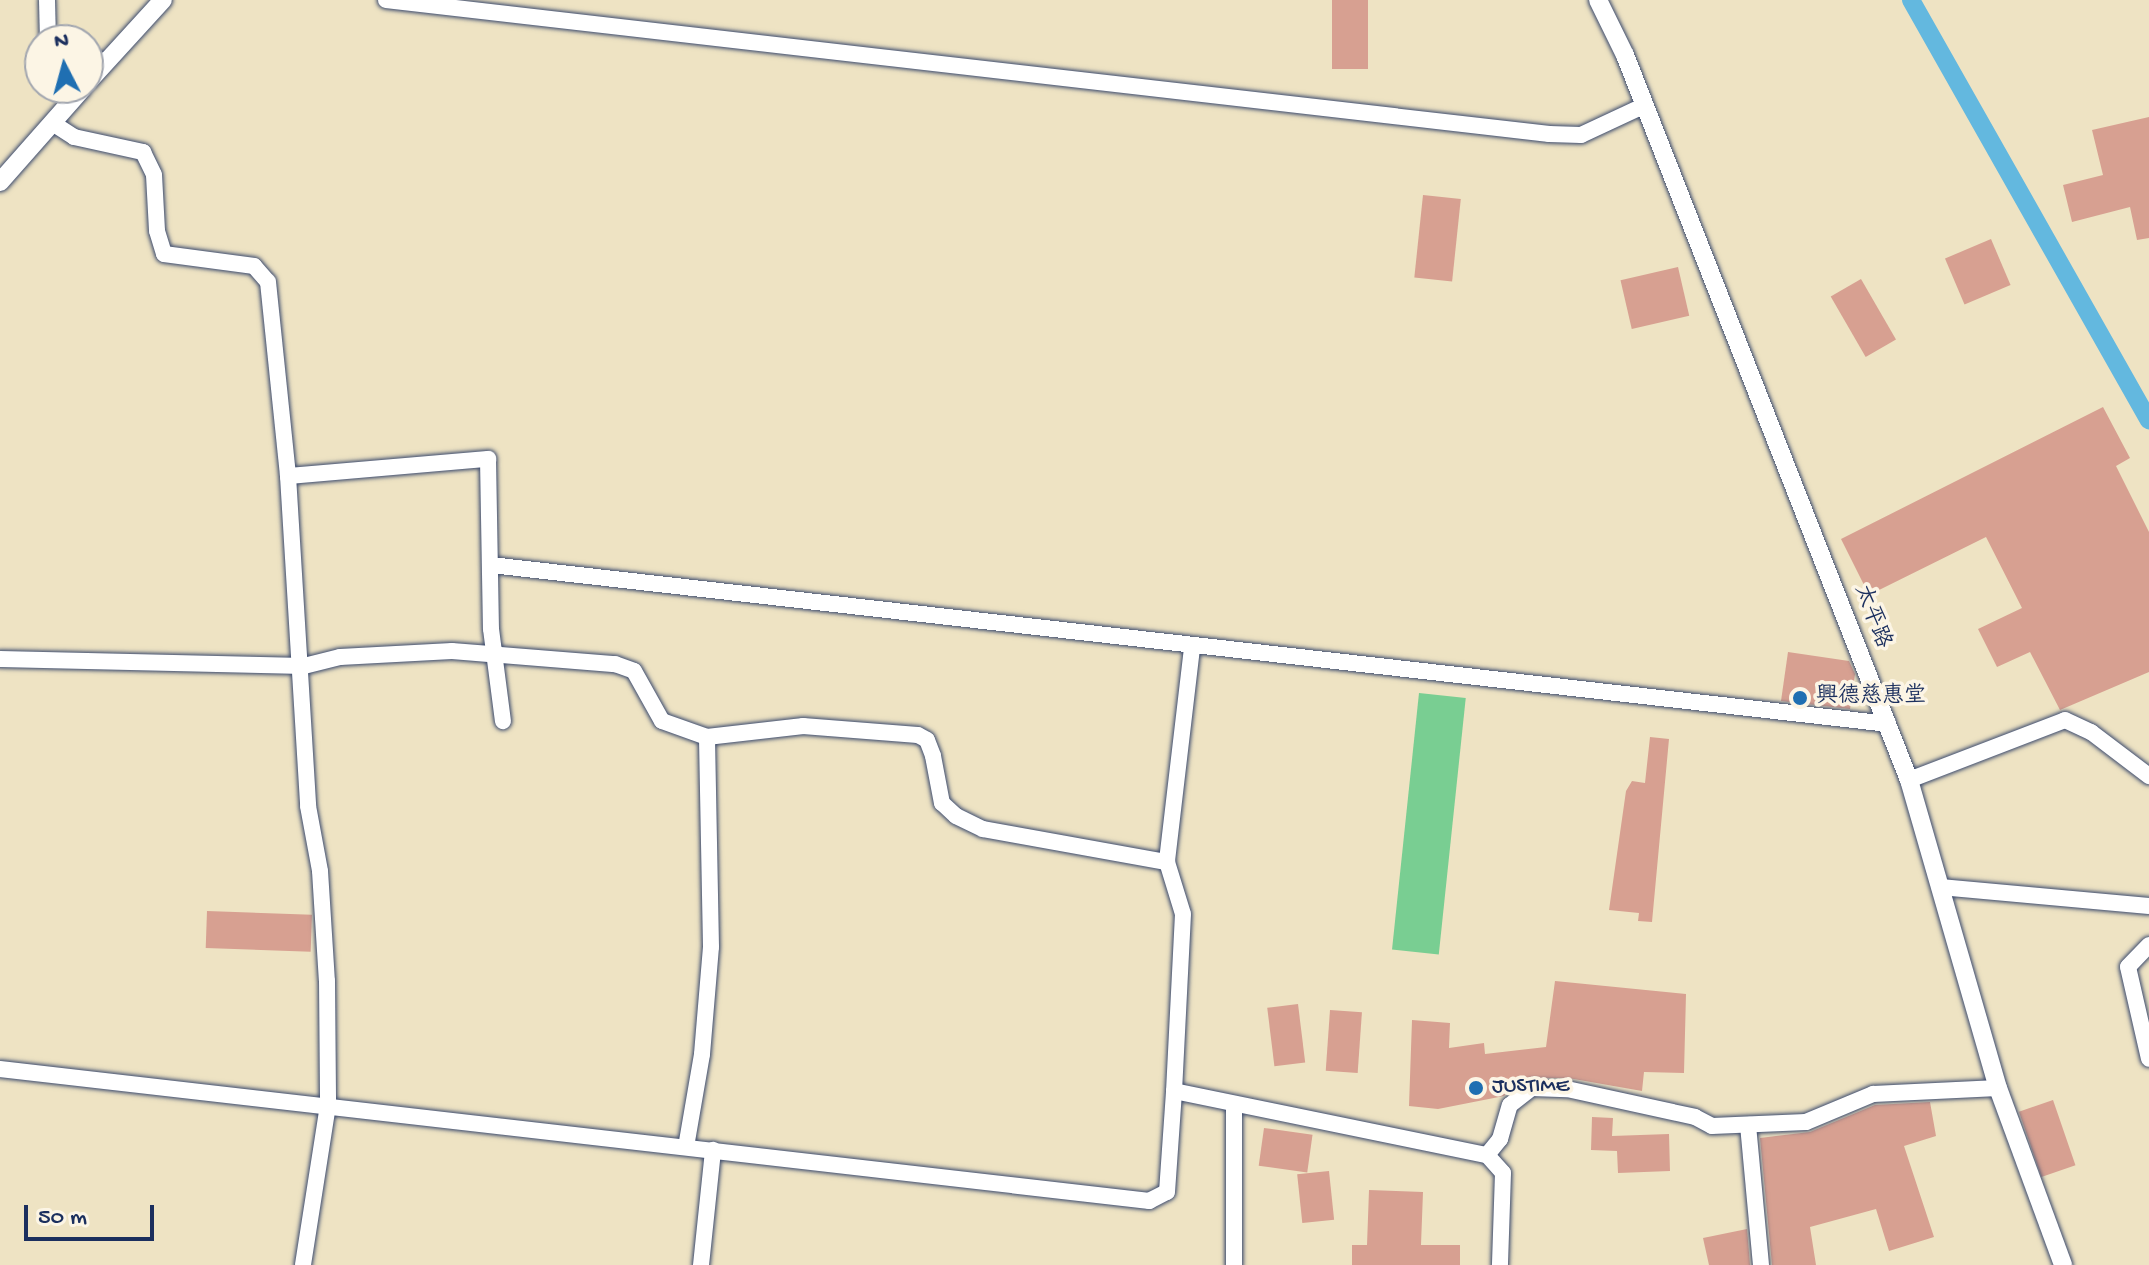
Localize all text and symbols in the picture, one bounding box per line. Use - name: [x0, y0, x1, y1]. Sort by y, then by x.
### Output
- north arrow: [24, 24, 104, 104]
- text: N: [53, 28, 70, 56]
- street label: 太平路: [1847, 581, 1895, 653]
- place label: 興德慈惠堂: [1816, 685, 1926, 711]
- marker: 興德慈惠堂: [1791, 689, 1809, 707]
- place label: JUSTIME: [1492, 1075, 1569, 1101]
- marker: JUSTIME: [1467, 1079, 1485, 1097]
- scale bar: [28, 1189, 158, 1239]
- text: 50 m: [38, 1204, 87, 1233]

